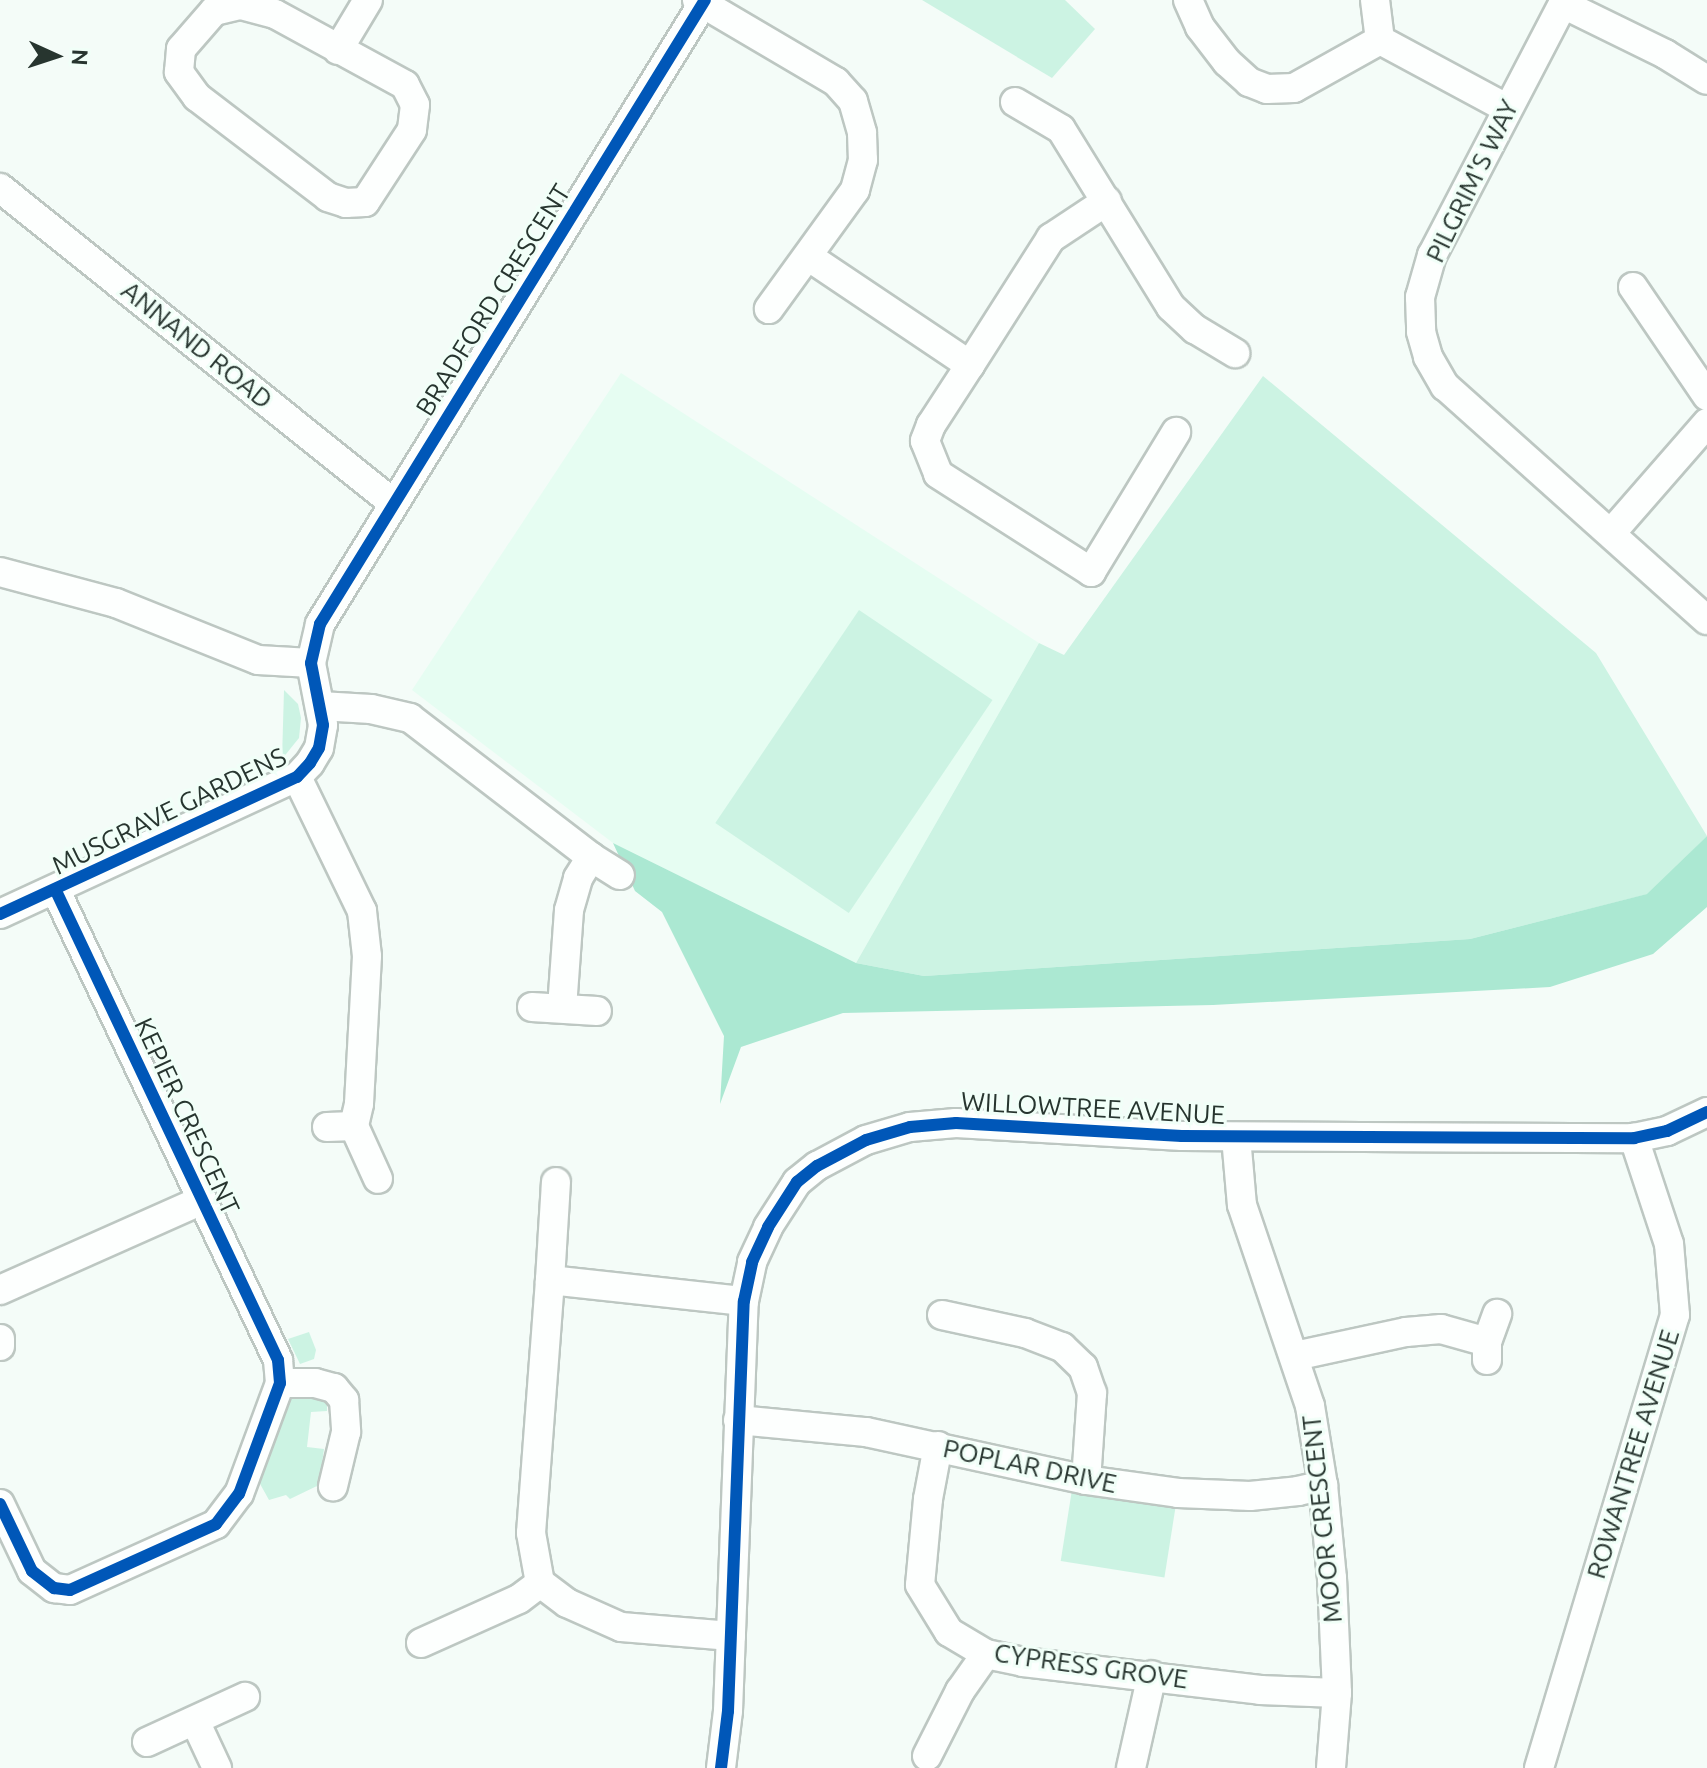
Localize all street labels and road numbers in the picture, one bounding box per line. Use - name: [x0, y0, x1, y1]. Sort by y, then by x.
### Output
- street label: PILGRIM'S WAY: [1419, 95, 1525, 267]
- street label: BRADFORD CRESCENT: [409, 179, 577, 421]
- street label: ANNAND ROAD: [115, 275, 279, 415]
- street label: MUSGRAVE GARDENS: [47, 741, 291, 881]
- street label: KEPIER CRESCENT: [128, 1013, 246, 1219]
- street label: WILLOWTREE AVENUE: [960, 1086, 1226, 1130]
- street label: ROWANTREE AVENUE: [1580, 1326, 1686, 1582]
- street label: MOOR CRESCENT: [1296, 1413, 1348, 1625]
- street label: POPLAR DRIVE: [940, 1432, 1120, 1500]
- street label: CYPRESS GROVE: [992, 1637, 1190, 1695]

